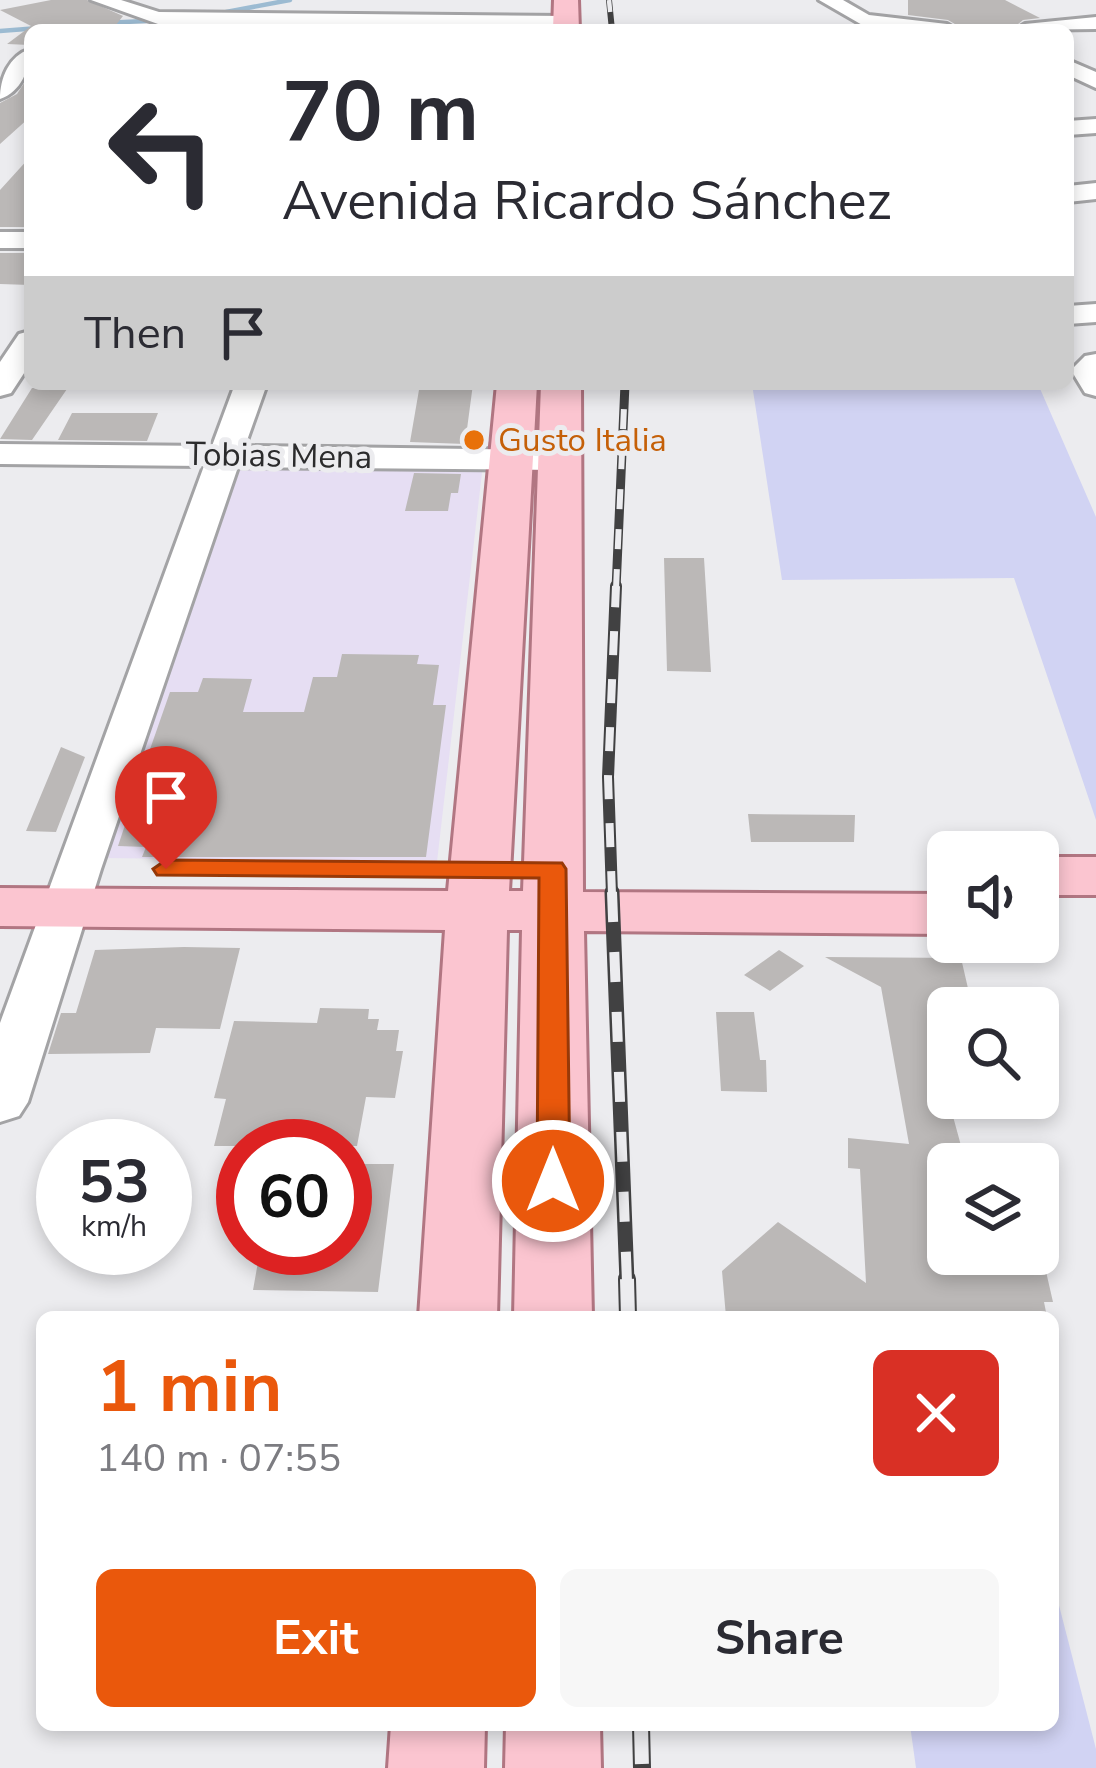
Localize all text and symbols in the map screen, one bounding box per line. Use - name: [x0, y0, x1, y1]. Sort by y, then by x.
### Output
- text: 70 m: [282, 55, 479, 170]
- icon: left: [84, 72, 240, 228]
- text: Avenida Ricardo Sánchez: [282, 164, 891, 238]
- icon: arrive: [210, 300, 276, 366]
- text: Then: [84, 303, 186, 364]
- place label: Gusto Italia: [498, 418, 667, 463]
- marker: Gusto Italia: [461, 427, 487, 453]
- street label: Tobias Mena: [185, 432, 373, 480]
- pin: [115, 746, 217, 869]
- icon: arrive: [133, 764, 199, 830]
- map controls: [927, 831, 1059, 1275]
- button: sound: [927, 831, 1059, 963]
- button: search: [927, 987, 1059, 1119]
- position arrow: [490, 1118, 616, 1244]
- speed limit sign: 60: [216, 1119, 372, 1275]
- text: 53: [78, 1141, 150, 1223]
- button: layers: [927, 1143, 1059, 1275]
- text: km/h: [81, 1206, 147, 1247]
- text: 1 min: [96, 1338, 282, 1436]
- button: close: [873, 1350, 999, 1476]
- text: 140 m · 07:55: [96, 1432, 341, 1485]
- button: Exit: [96, 1569, 536, 1707]
- button: Share: [560, 1569, 999, 1707]

